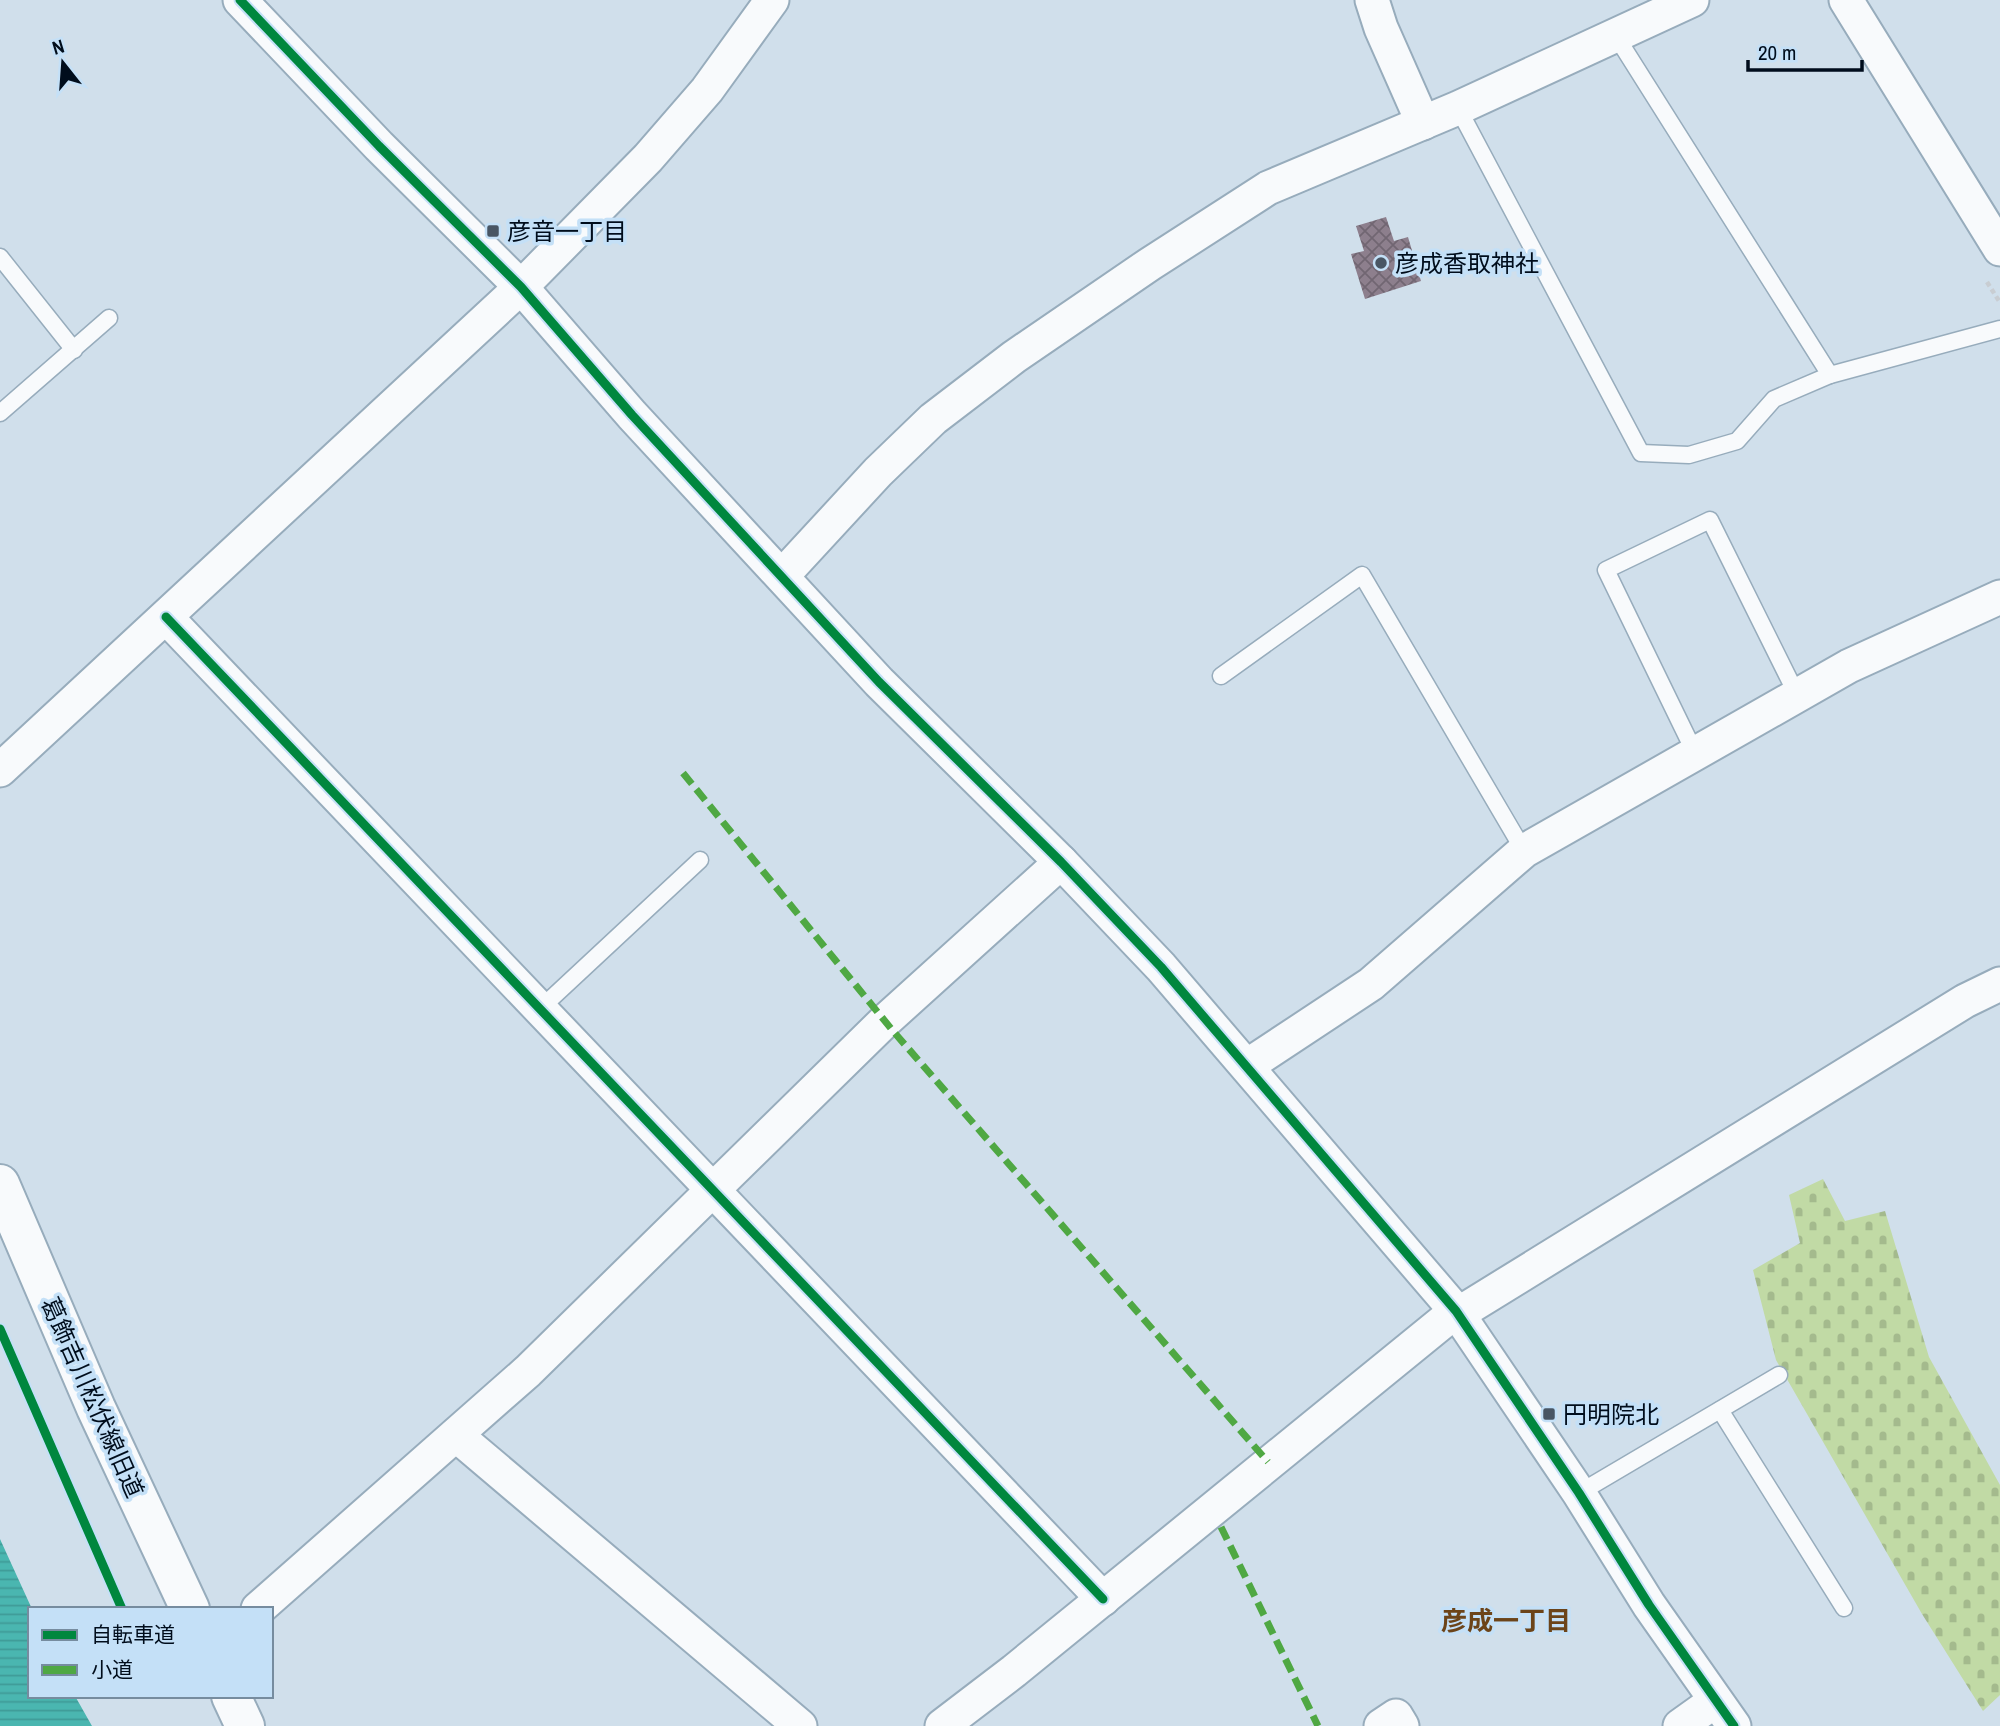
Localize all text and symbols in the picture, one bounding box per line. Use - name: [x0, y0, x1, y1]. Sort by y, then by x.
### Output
- north arrow: [28, 28, 98, 98]
- scale bar: [1748, 28, 1862, 72]
- text: N: [49, 33, 67, 61]
- text: 20 m: [1758, 38, 1796, 67]
- place label: 彦音一丁目: [507, 215, 627, 247]
- marker: 彦音一丁目: [485, 223, 501, 239]
- place label: 彦成香取神社: [1395, 247, 1539, 279]
- marker: 彦成香取神社: [1373, 255, 1389, 271]
- street label: 葛飾吉川松伏線旧道: [34, 1292, 152, 1502]
- place label: 円明院北: [1563, 1398, 1659, 1430]
- marker: 円明院北: [1541, 1406, 1557, 1422]
- district label: 彦成一丁目: [1441, 1603, 1571, 1638]
- legend: [28, 1607, 273, 1698]
- text: 自転車道: [91, 1620, 175, 1649]
- text: 小道: [91, 1655, 133, 1684]

